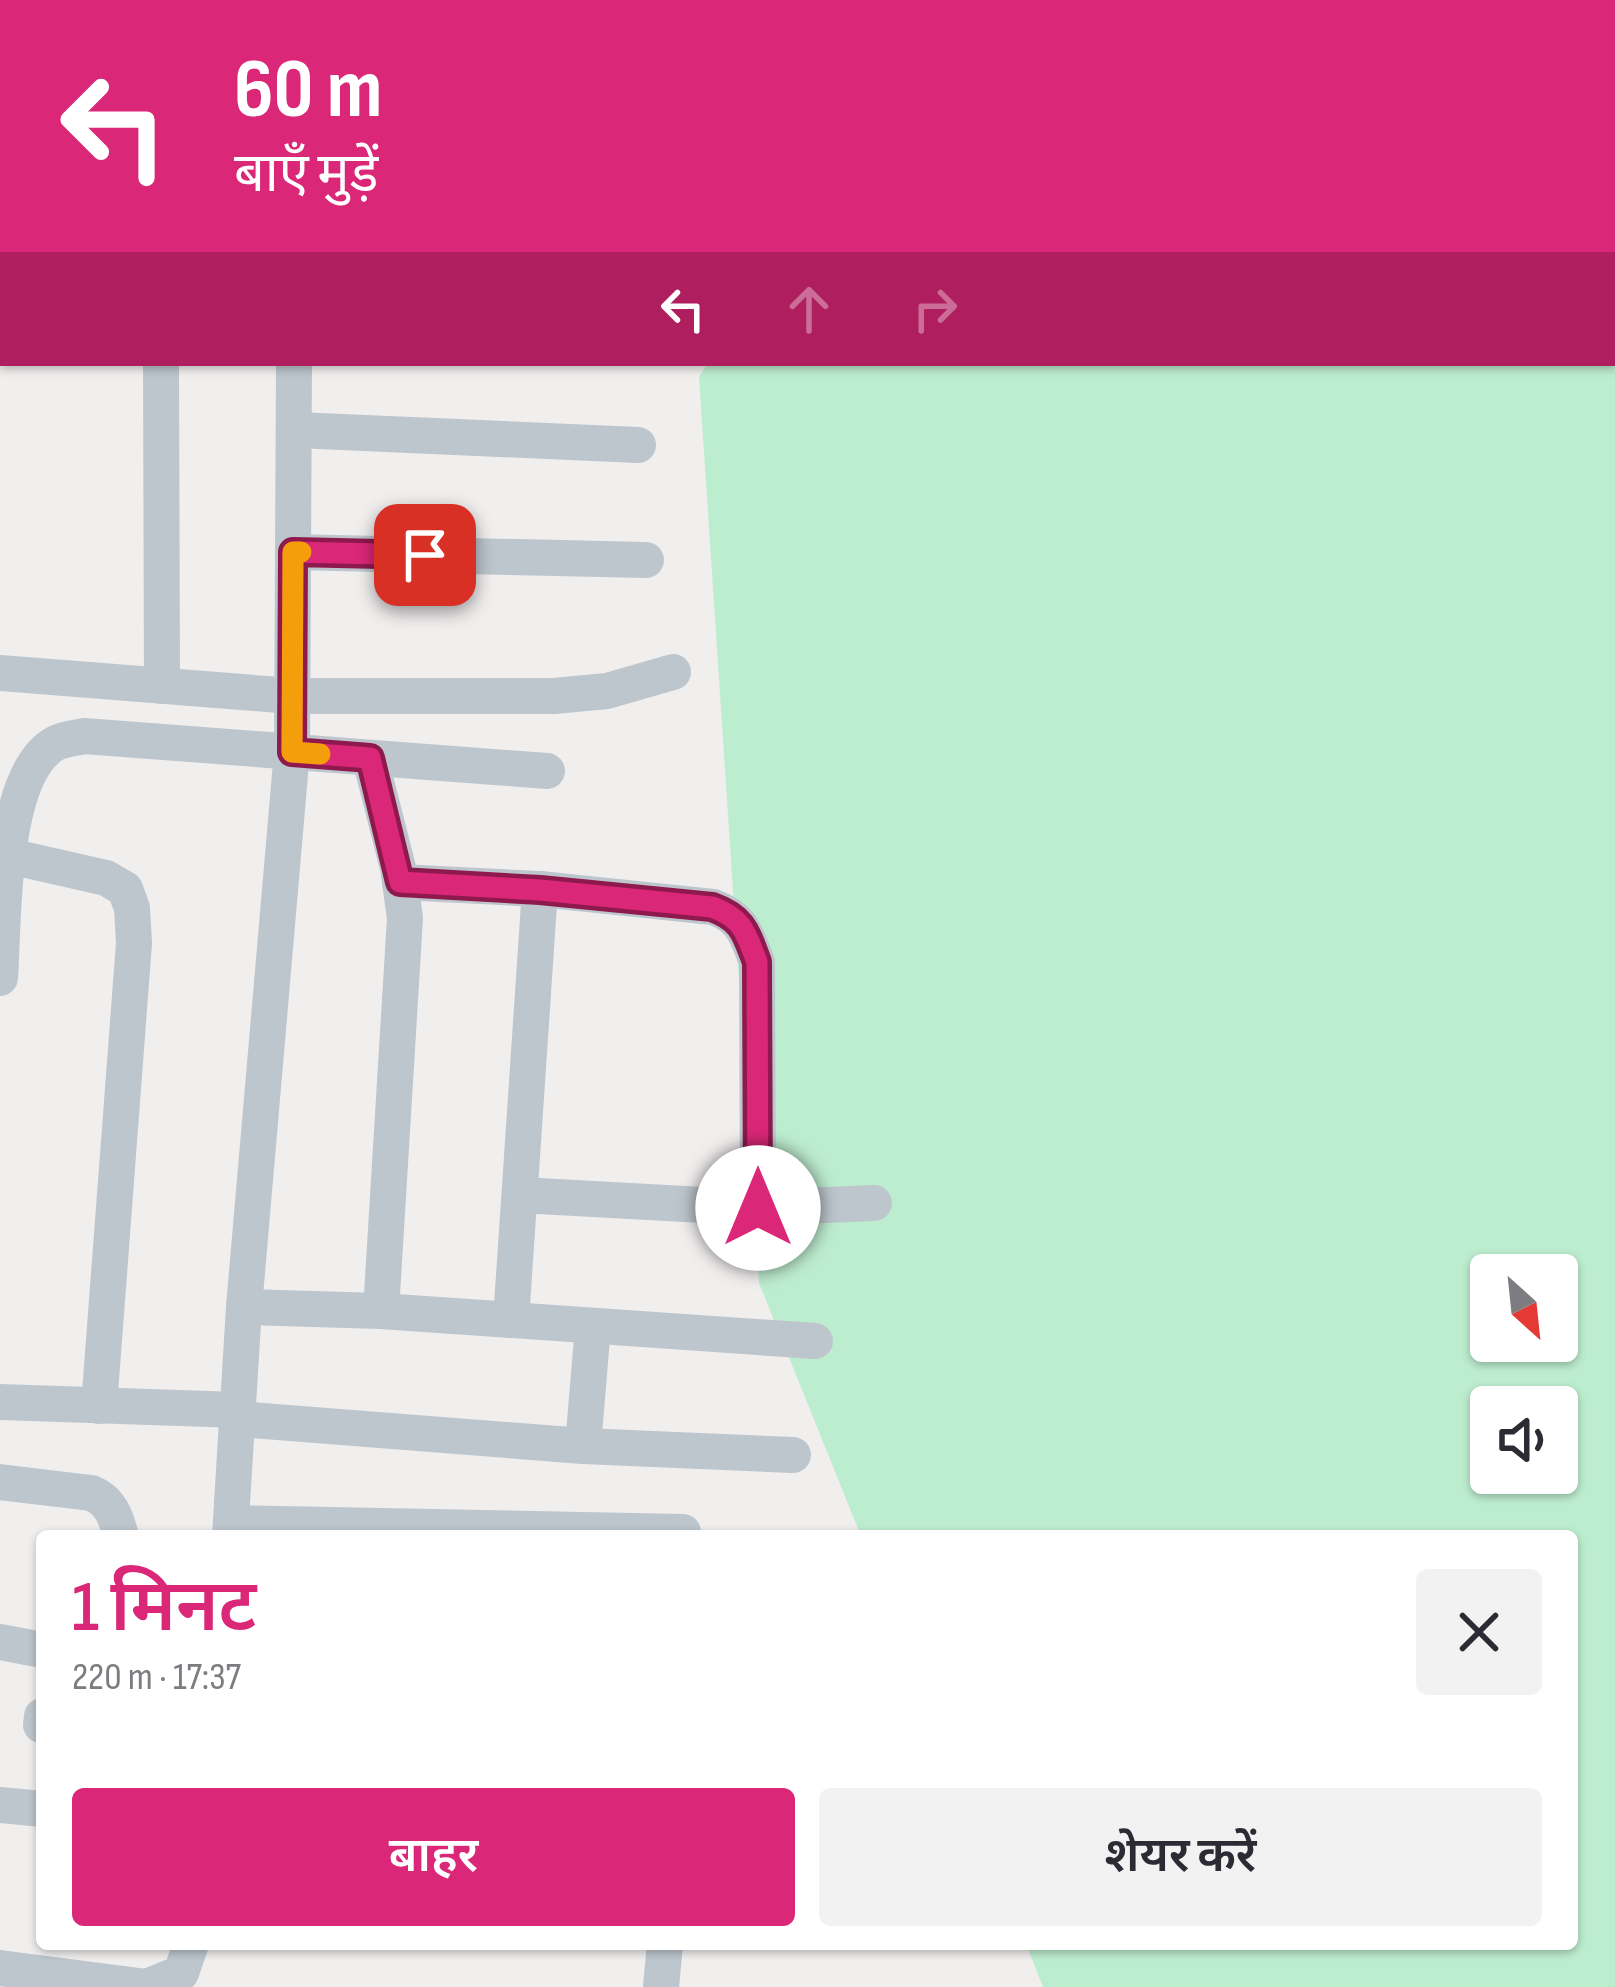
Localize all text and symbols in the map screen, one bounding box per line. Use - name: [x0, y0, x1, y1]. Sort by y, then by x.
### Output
- text: 60 m: [234, 40, 382, 141]
- icon: left: [36, 48, 192, 204]
- text: बाएँ मुड़ें: [234, 142, 378, 207]
- icon: left: [650, 276, 716, 342]
- icon: ahead: [776, 276, 842, 342]
- icon: right: [902, 276, 968, 342]
- pin: [374, 504, 476, 606]
- icon: arrive: [392, 522, 458, 588]
- position arrow: [695, 1145, 821, 1271]
- north arrow: [1470, 1254, 1578, 1362]
- map controls: [1470, 1254, 1578, 1494]
- button: sound: [1470, 1386, 1578, 1494]
- text: 1 मिनट: [72, 1565, 256, 1652]
- button: close: [1416, 1569, 1542, 1695]
- text: 220 m · 17:37: [72, 1654, 241, 1701]
- button: बाहर: [72, 1788, 795, 1926]
- button: शेयर करें: [819, 1788, 1542, 1926]

